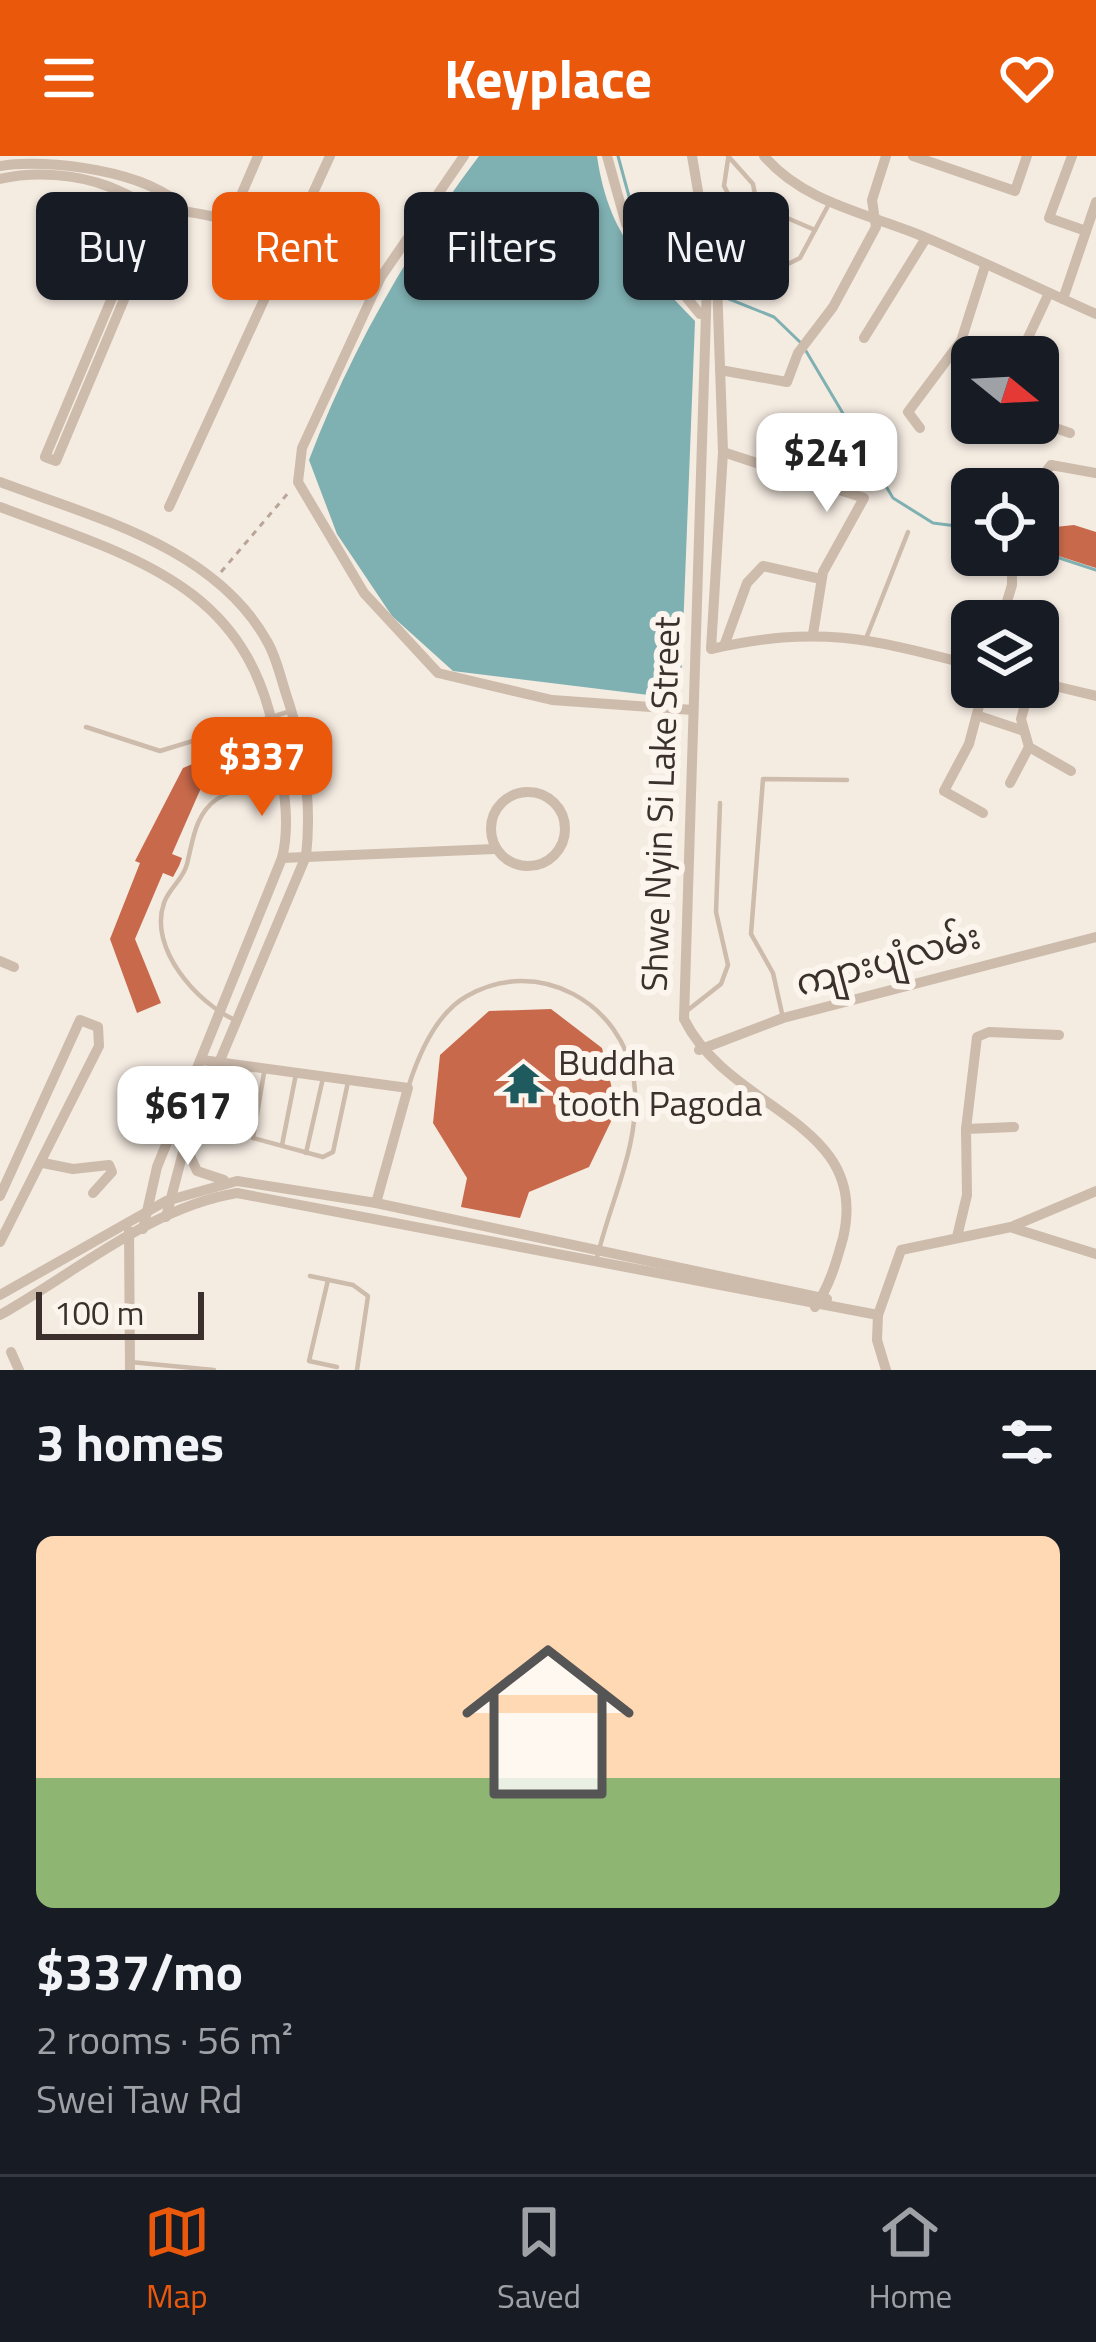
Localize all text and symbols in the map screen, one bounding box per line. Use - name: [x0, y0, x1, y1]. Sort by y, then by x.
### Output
- text: Keyplace: [444, 37, 652, 119]
- icon: menu: [36, 45, 102, 111]
- icon: heart: [994, 45, 1060, 111]
- chip: Buy: [36, 192, 188, 300]
- chip: Rent: [212, 192, 380, 300]
- chip: Filters: [404, 192, 599, 300]
- chip: New: [623, 192, 789, 300]
- north arrow: [951, 336, 1059, 444]
- map controls: [951, 336, 1059, 708]
- pin: $241: [756, 413, 898, 515]
- text: $241: [783, 422, 871, 481]
- button: locate: [951, 468, 1059, 576]
- button: layers: [951, 600, 1059, 708]
- street label: Shwe Nyin Si Lake Street: [625, 615, 694, 992]
- pin: $337: [191, 717, 333, 819]
- text: $337: [218, 726, 306, 785]
- street label: ကျားပျံလမ်း: [789, 907, 987, 1012]
- place label: Buddha tooth Pagoda: [558, 1034, 762, 1130]
- temple icon: Buddha tooth Pagoda: [501, 1060, 547, 1106]
- pin: $617: [117, 1066, 259, 1168]
- text: $617: [144, 1075, 232, 1134]
- scale bar: [36, 1286, 204, 1339]
- text: 100 m: [54, 1288, 144, 1338]
- text: 3 homes: [36, 1403, 224, 1481]
- icon: filters: [994, 1409, 1060, 1475]
- icon: home: [440, 1614, 656, 1830]
- text: $337/mo: [36, 1932, 243, 2010]
- text: 2 rooms · 56 m²: [36, 2010, 293, 2069]
- text: Swei Taw Rd: [36, 2069, 242, 2128]
- tab: Map: [144, 2199, 210, 2321]
- tab: Saved: [497, 2199, 581, 2321]
- tab: Home: [868, 2199, 952, 2321]

